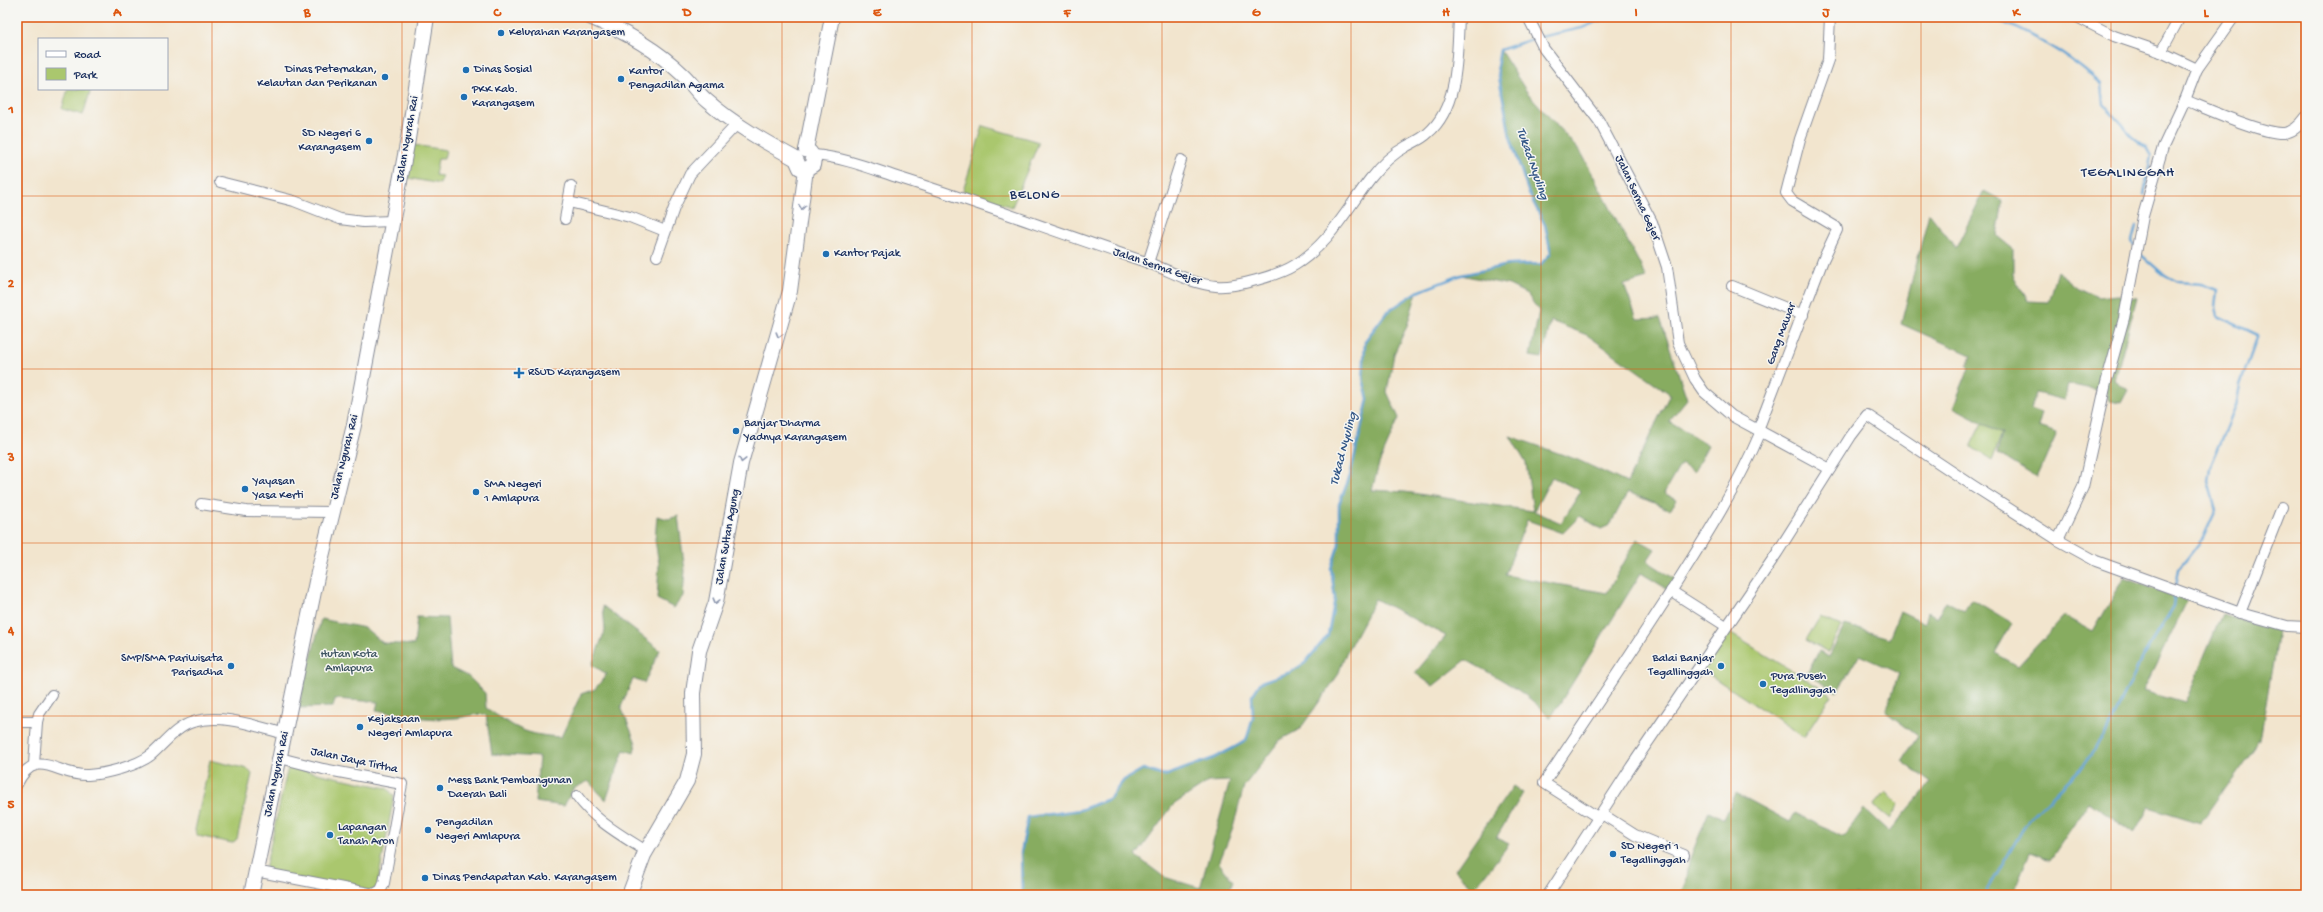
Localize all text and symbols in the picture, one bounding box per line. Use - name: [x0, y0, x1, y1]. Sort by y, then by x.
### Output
- text: A: [112, 6, 122, 21]
- text: B: [303, 6, 312, 21]
- text: C: [492, 6, 502, 21]
- text: D: [682, 6, 692, 21]
- text: E: [873, 6, 882, 21]
- text: F: [1063, 6, 1072, 21]
- text: G: [1252, 6, 1261, 21]
- text: H: [1442, 6, 1450, 21]
- text: I: [1634, 6, 1638, 21]
- text: J: [1822, 6, 1831, 21]
- text: K: [2011, 6, 2021, 21]
- text: L: [2204, 6, 2210, 21]
- place label: Kelurahan Karangasem: [509, 26, 626, 40]
- marker: Kelurahan Karangasem: [496, 28, 506, 38]
- legend: [38, 38, 168, 90]
- text: Road: [74, 49, 101, 63]
- place label: Dinas Peternakan, Kelautan dan Perikanan: [257, 63, 377, 91]
- place label: Dinas Sosial: [473, 63, 533, 77]
- marker: Dinas Sosial: [461, 65, 471, 75]
- place label: Kantor Pengadilan Agama: [628, 65, 725, 93]
- text: Park: [73, 69, 99, 83]
- marker: Dinas Peternakan, Kelautan dan Perikanan: [380, 72, 390, 82]
- marker: Kantor Pengadilan Agama: [616, 74, 626, 84]
- place label: PKK Kab. Karangasem: [471, 83, 535, 111]
- marker: PKK Kab. Karangasem: [459, 92, 469, 102]
- street label: Jalan Ngurah Rai: [394, 95, 423, 183]
- text: 1: [7, 103, 14, 118]
- water label: Tukad Nyuling: [1513, 126, 1552, 203]
- place label: SD Negeri 6 Karangasem: [298, 127, 362, 155]
- marker: SD Negeri 6 Karangasem: [364, 136, 374, 146]
- street label: Jalan Serma Gejer: [1611, 153, 1664, 245]
- district label: TEGALINGGAH: [2080, 165, 2175, 182]
- district label: BELONG: [1009, 188, 1060, 203]
- one-way arrow: [797, 204, 806, 211]
- street label: Jalan Serma Gejer: [1111, 245, 1205, 289]
- place label: Kantor Pajak: [834, 247, 902, 261]
- marker: Kantor Pajak: [821, 249, 831, 259]
- text: 2: [8, 277, 15, 292]
- street label: Gang Mawar: [1764, 300, 1800, 367]
- one-way arrow: [775, 332, 783, 338]
- place label: RSUD Karangasem: [528, 366, 620, 380]
- marker: RSUD Karangasem: [513, 367, 525, 379]
- water label: Tukad Nyuling: [1327, 409, 1361, 487]
- street label: Jalan Ngurah Rai: [328, 413, 362, 501]
- place label: Banjar Dharma Yadnya Karangasem: [743, 417, 847, 445]
- marker: Banjar Dharma Yadnya Karangasem: [731, 426, 741, 436]
- text: 3: [7, 451, 15, 466]
- one-way arrow: [739, 457, 747, 463]
- place label: Yayasan Yasa Kerti: [252, 475, 304, 503]
- place label: SMA Negeri 1 Amlapura: [483, 478, 542, 506]
- marker: Yayasan Yasa Kerti: [240, 484, 250, 494]
- marker: SMA Negeri 1 Amlapura: [471, 487, 481, 497]
- street label: Jalan Sultan Agung: [713, 488, 743, 586]
- one-way arrow: [712, 598, 720, 605]
- text: 4: [7, 624, 15, 639]
- park label: Hutan Kota Amlapura: [321, 648, 378, 676]
- place label: SMP/SMA Pariwisata Parisadha: [121, 652, 223, 680]
- place label: Balai Banjar Tegallinggah: [1647, 652, 1715, 680]
- marker: SMP/SMA Pariwisata Parisadha: [226, 661, 236, 671]
- marker: Balai Banjar Tegallinggah: [1716, 661, 1726, 671]
- place label: Pura Puseh Tegallinggah: [1770, 670, 1836, 698]
- marker: Pura Puseh Tegallinggah: [1758, 679, 1768, 689]
- place label: Kejaksaan Negeri Amlapura: [368, 713, 452, 741]
- marker: Kejaksaan Negeri Amlapura: [355, 722, 365, 732]
- street label: Jalan Ngurah Rai: [261, 730, 293, 818]
- street label: Jalan Jaya Tirtha: [309, 745, 399, 777]
- place label: Mess Bank Pembangunan Daerah Bali: [447, 774, 572, 802]
- marker: Mess Bank Pembangunan Daerah Bali: [435, 783, 445, 793]
- text: 5: [8, 798, 15, 813]
- place label: Pengadilan Negeri Amlapura: [435, 816, 520, 844]
- place label: Lapangan Tanah Aron: [337, 821, 394, 849]
- marker: Pengadilan Negeri Amlapura: [423, 825, 433, 835]
- marker: Lapangan Tanah Aron: [325, 830, 335, 840]
- place label: SD Negeri 1 Tegallinggah: [1620, 840, 1686, 868]
- marker: SD Negeri 1 Tegallinggah: [1608, 849, 1618, 859]
- place label: Dinas Pendapatan Kab. Karangasem: [432, 871, 617, 885]
- marker: Dinas Pendapatan Kab. Karangasem: [420, 873, 430, 883]

